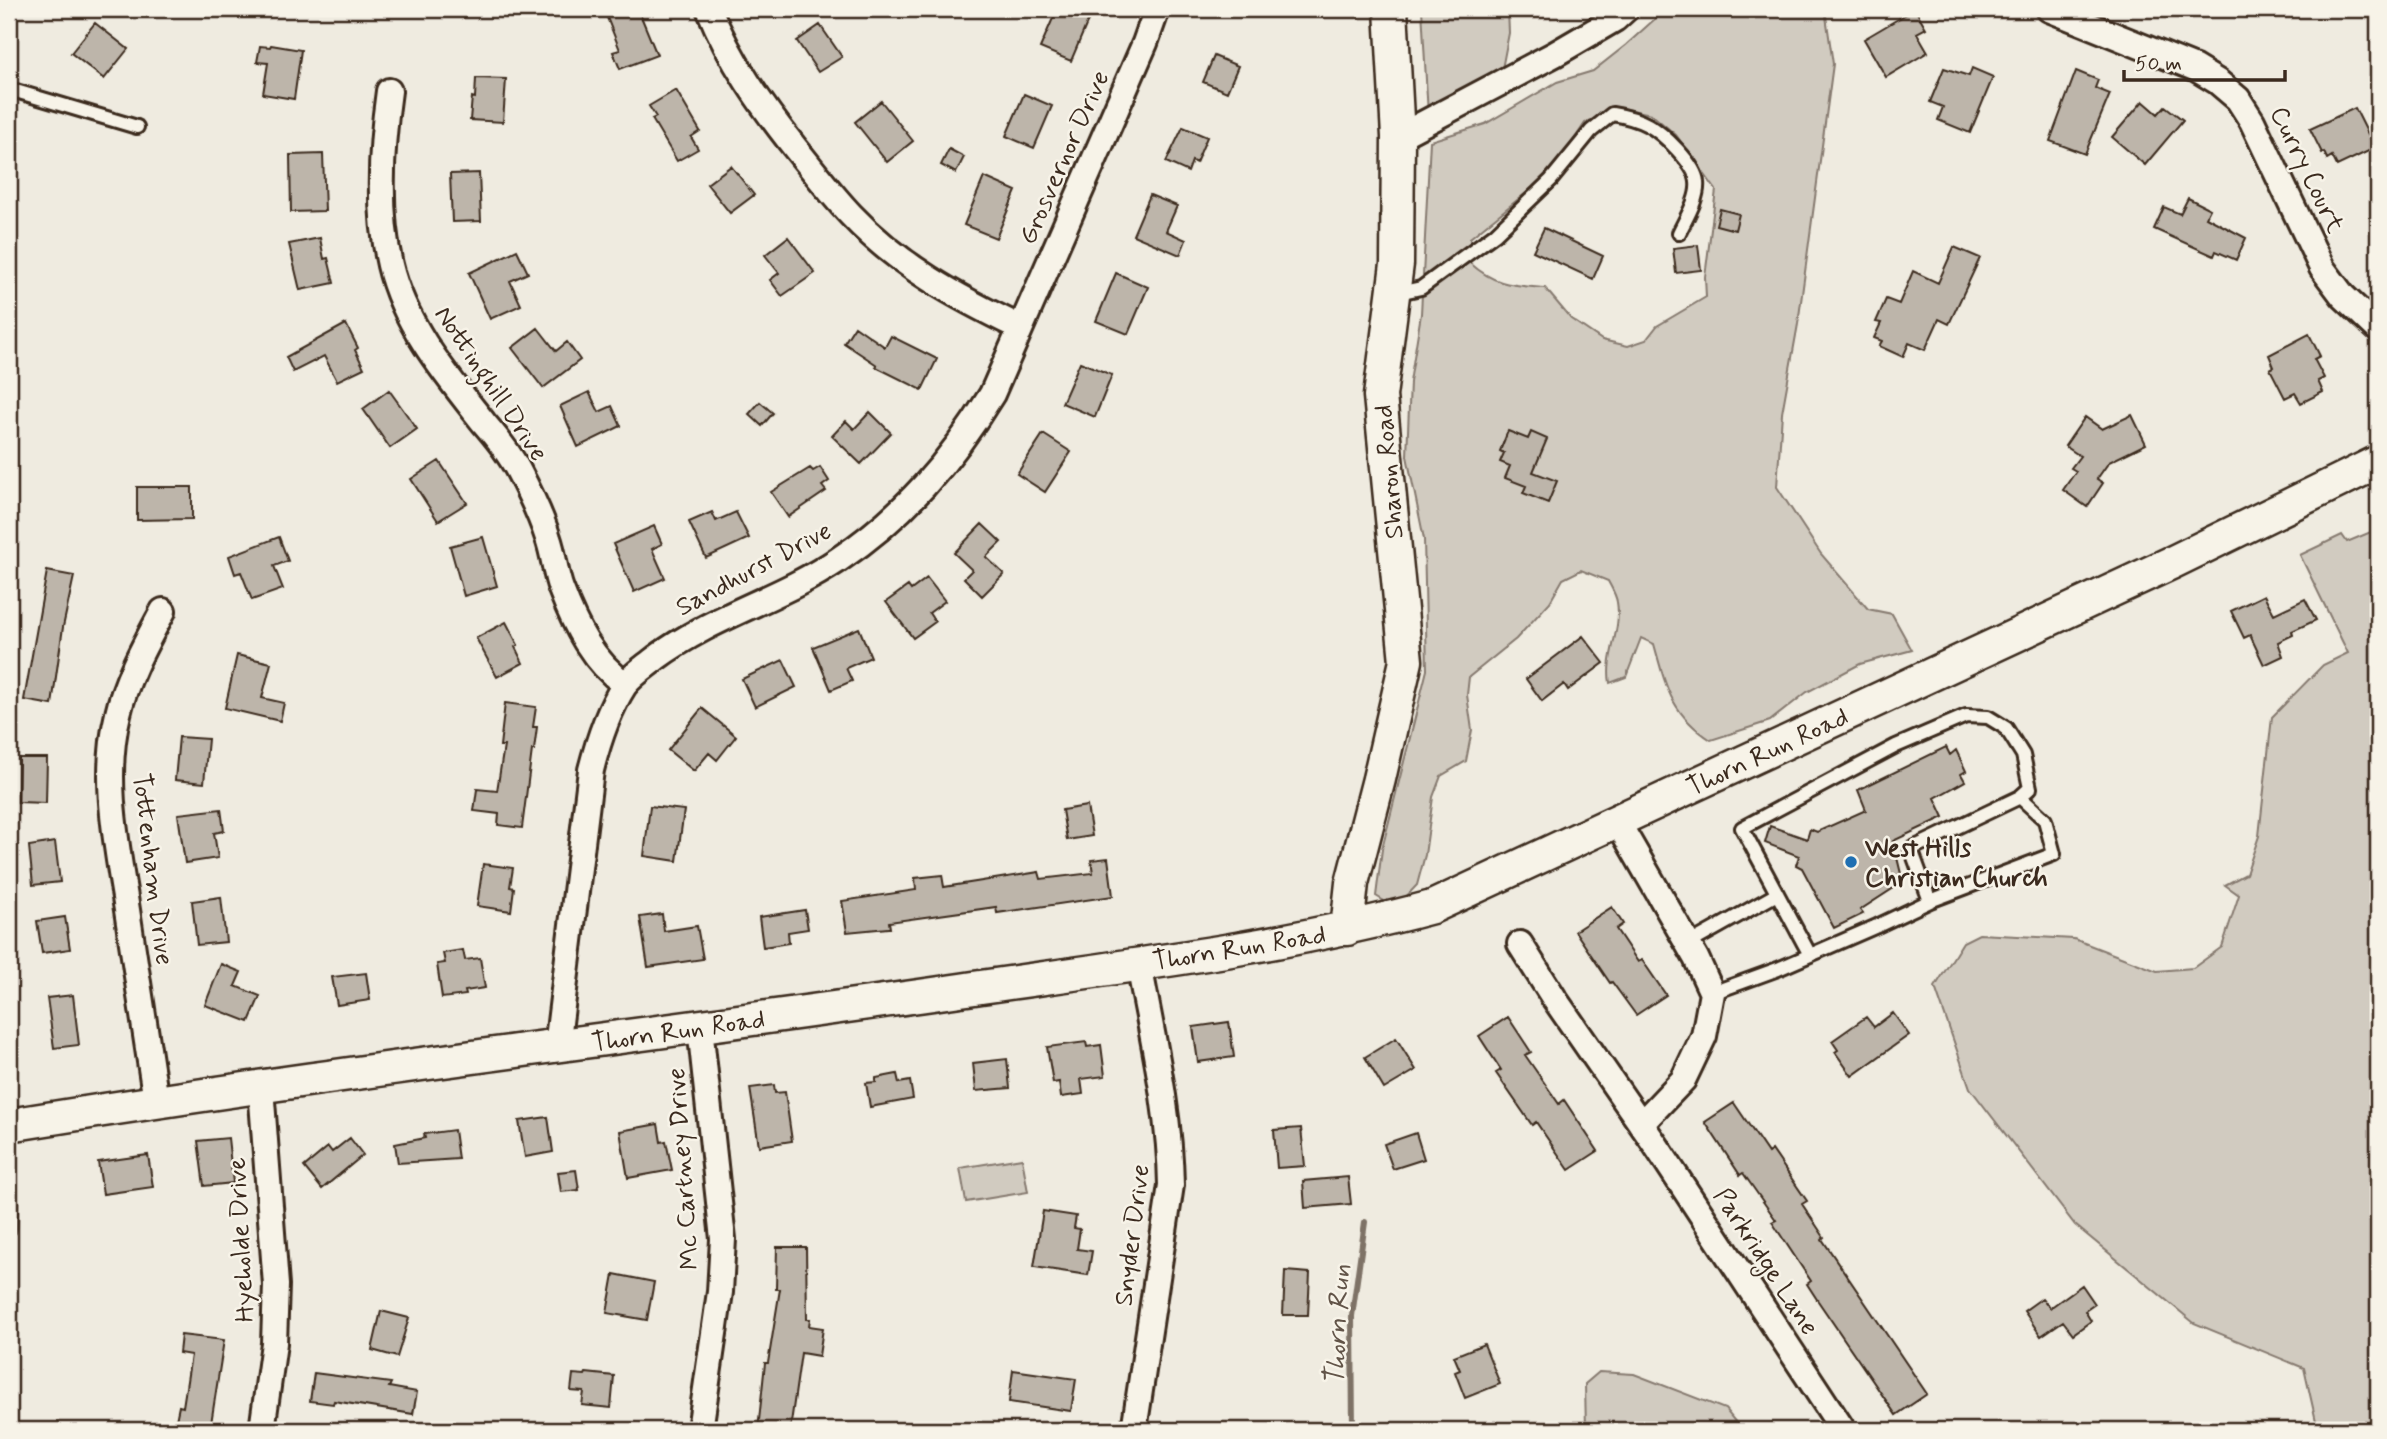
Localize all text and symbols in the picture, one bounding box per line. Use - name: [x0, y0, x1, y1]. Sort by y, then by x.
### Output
- scale bar: [2124, 38, 2286, 82]
- text: 50 m: [2135, 50, 2182, 78]
- street label: Grosvernor Drive: [1011, 65, 1118, 250]
- street label: Curry Court: [2261, 101, 2351, 239]
- street label: Nottinghill Drive: [423, 300, 555, 470]
- street label: Sharon Road: [1367, 403, 1413, 540]
- street label: Sandhurst Drive: [670, 514, 838, 625]
- street label: Thorn Run Road: [1681, 700, 1854, 805]
- street label: Tottenham Drive: [123, 771, 181, 967]
- place label: West Hills Christian Church: [1864, 832, 2048, 896]
- marker: West Hills Christian Church: [1843, 854, 1859, 870]
- street label: Thorn Run Road: [1150, 919, 1328, 979]
- street label: Thorn Run Road: [589, 1003, 767, 1061]
- street label: Mc Cartney Drive: [660, 1067, 708, 1271]
- street label: Hyeholde Drive: [221, 1156, 263, 1323]
- street label: Snyder Drive: [1107, 1163, 1159, 1308]
- street label: Parkridge Lane: [1703, 1182, 1826, 1343]
- water label: Thorn Run: [1317, 1263, 1360, 1387]

